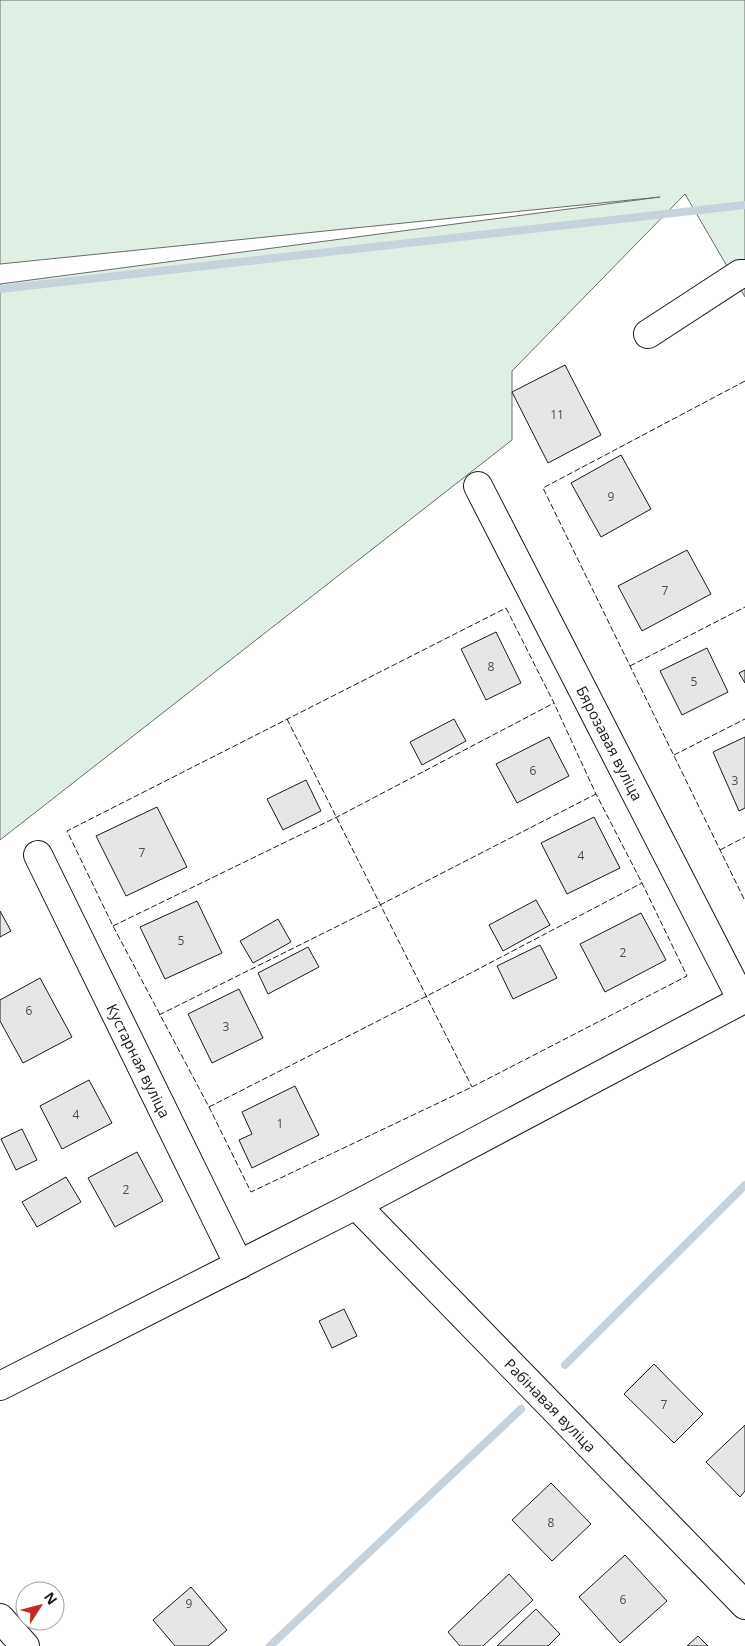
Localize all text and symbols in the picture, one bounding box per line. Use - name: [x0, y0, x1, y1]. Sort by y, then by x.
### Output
- house number: 11: [550, 406, 564, 423]
- house number: 9: [608, 488, 615, 505]
- house number: 7: [662, 582, 669, 599]
- house number: 8: [488, 658, 495, 675]
- house number: 5: [691, 673, 698, 690]
- street label: Бярозавая вуліца: [572, 682, 648, 804]
- house number: 6: [530, 762, 537, 779]
- house number: 3: [732, 772, 739, 789]
- house number: 7: [139, 844, 146, 861]
- house number: 4: [578, 847, 585, 864]
- house number: 5: [178, 932, 185, 949]
- house number: 2: [620, 944, 627, 961]
- street label: Кустарная вуліца: [102, 1000, 175, 1121]
- house number: 6: [26, 1002, 33, 1019]
- house number: 3: [223, 1018, 230, 1035]
- house number: 4: [73, 1106, 80, 1123]
- house number: 1: [277, 1115, 283, 1132]
- house number: 2: [123, 1181, 130, 1198]
- street label: Рабінавая вуліца: [500, 1354, 601, 1456]
- house number: 7: [661, 1396, 668, 1413]
- house number: 8: [548, 1514, 555, 1531]
- north arrow: [15, 1581, 65, 1631]
- text: N: [40, 1588, 62, 1608]
- house number: 6: [620, 1591, 627, 1608]
- house number: 9: [186, 1595, 193, 1612]

